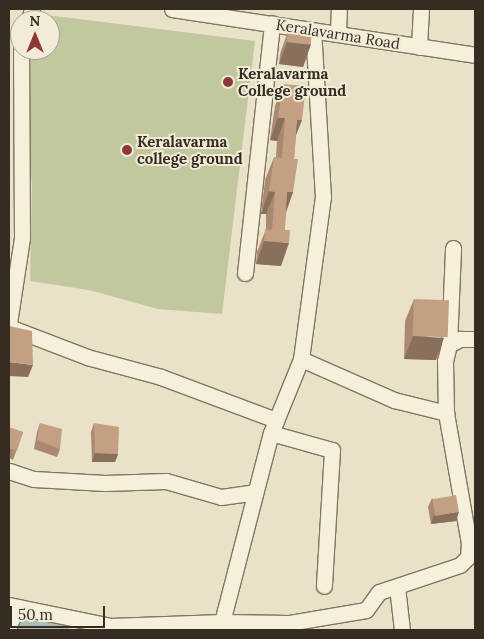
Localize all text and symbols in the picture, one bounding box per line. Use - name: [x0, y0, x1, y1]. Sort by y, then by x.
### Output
- north arrow: [10, 10, 60, 60]
- text: N: [30, 12, 40, 30]
- street label: Keralavarma Road: [275, 15, 401, 53]
- place label: Keralavarma College ground: [238, 64, 346, 99]
- marker: Keralavarma College ground: [222, 76, 234, 88]
- place label: Keralavarma college ground: [137, 132, 243, 167]
- marker: Keralavarma college ground: [121, 144, 133, 156]
- scale bar: [12, 596, 108, 628]
- text: 50 m: [18, 605, 53, 624]

